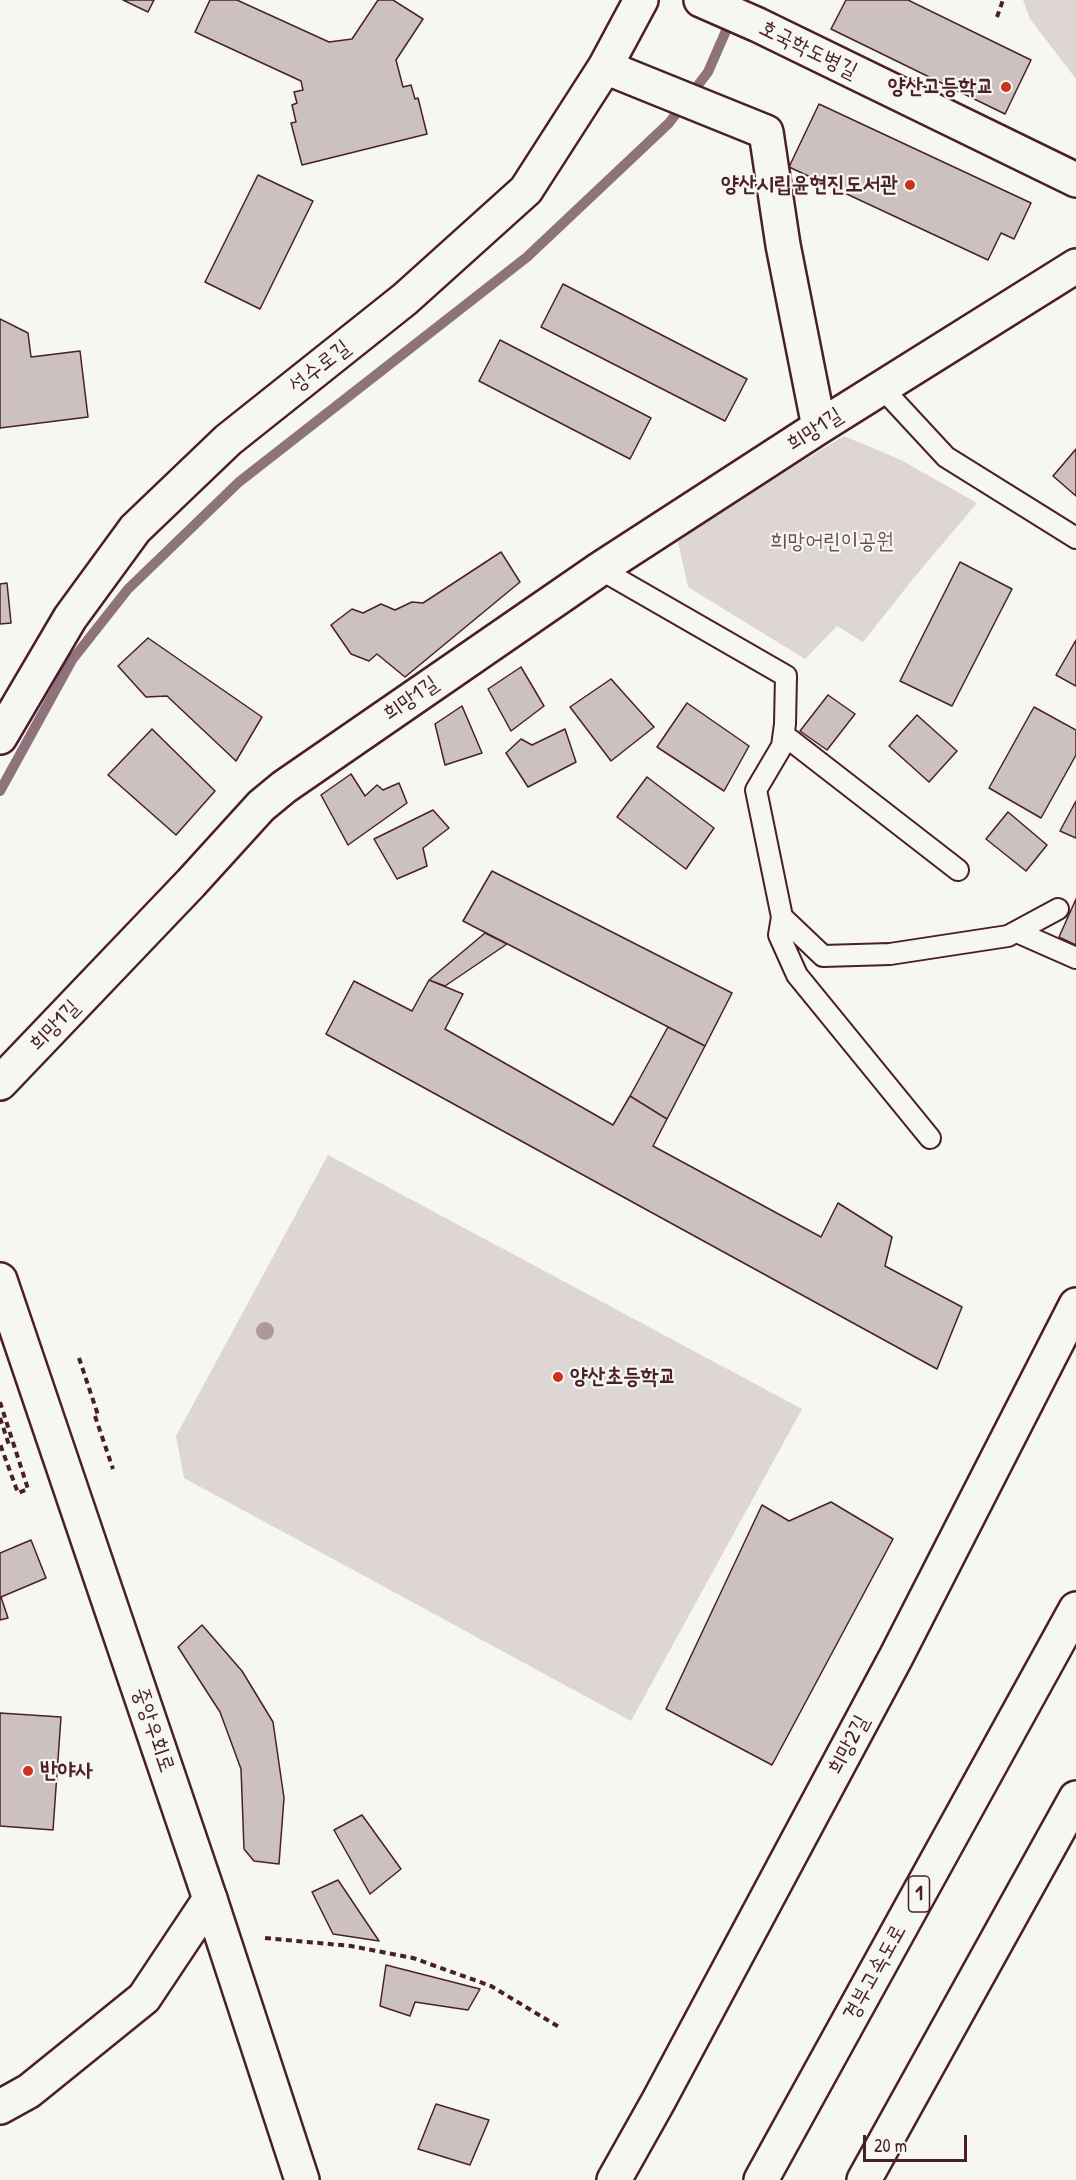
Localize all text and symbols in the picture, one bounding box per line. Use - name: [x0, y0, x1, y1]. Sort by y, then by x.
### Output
- street label: 호국학도병길: [754, 15, 862, 85]
- place label: 양산고등학교: [888, 74, 994, 100]
- marker: 양산고등학교: [999, 80, 1013, 94]
- place label: 양산시립윤현진도서관: [721, 172, 898, 198]
- marker: 양산시립윤현진도서관: [903, 178, 917, 192]
- street label: 성수로길: [284, 335, 356, 399]
- street label: 희망1길: [782, 402, 848, 458]
- park label: 희망어린이공원: [770, 529, 894, 555]
- street label: 희망1길: [378, 671, 444, 727]
- street label: 희망1길: [24, 995, 86, 1057]
- place label: 양산초등학교: [570, 1364, 676, 1390]
- marker: 양산초등학교: [551, 1370, 565, 1384]
- street label: 중앙우회로: [126, 1684, 180, 1776]
- street label: 희망2길: [822, 1711, 876, 1779]
- place label: 반야사: [40, 1758, 93, 1784]
- marker: 반야사: [21, 1764, 35, 1778]
- road number: 1: [908, 1876, 930, 1912]
- street label: 경부고속도로: [838, 1920, 912, 2026]
- scale bar: [866, 2123, 970, 2161]
- text: 20 m: [874, 2133, 907, 2158]

